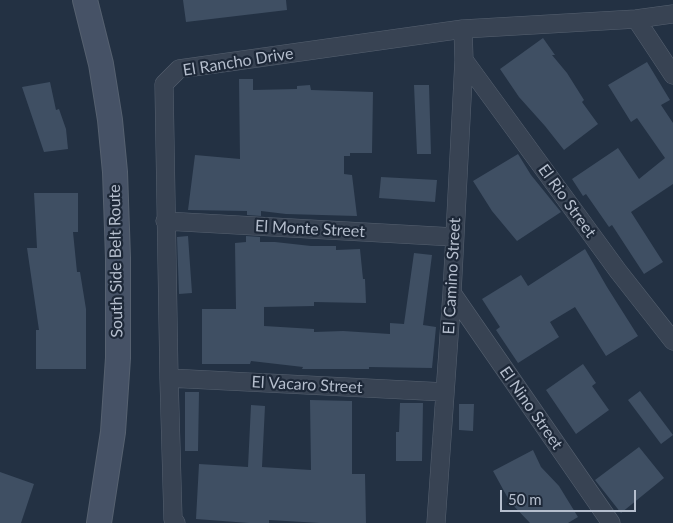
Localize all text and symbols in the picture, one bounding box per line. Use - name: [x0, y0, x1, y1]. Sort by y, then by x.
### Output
- street label: El Rancho Drive: [181, 44, 295, 80]
- street label: El Rio Street: [534, 161, 600, 241]
- street label: South Side Belt Route: [105, 184, 127, 338]
- street label: El Monte Street: [255, 217, 365, 241]
- street label: El Camino Street: [439, 217, 465, 335]
- street label: El Nino Street: [495, 363, 567, 453]
- street label: El Vacaro Street: [251, 373, 363, 397]
- scale bar: [503, 480, 639, 512]
- text: 50 m: [508, 490, 542, 508]

